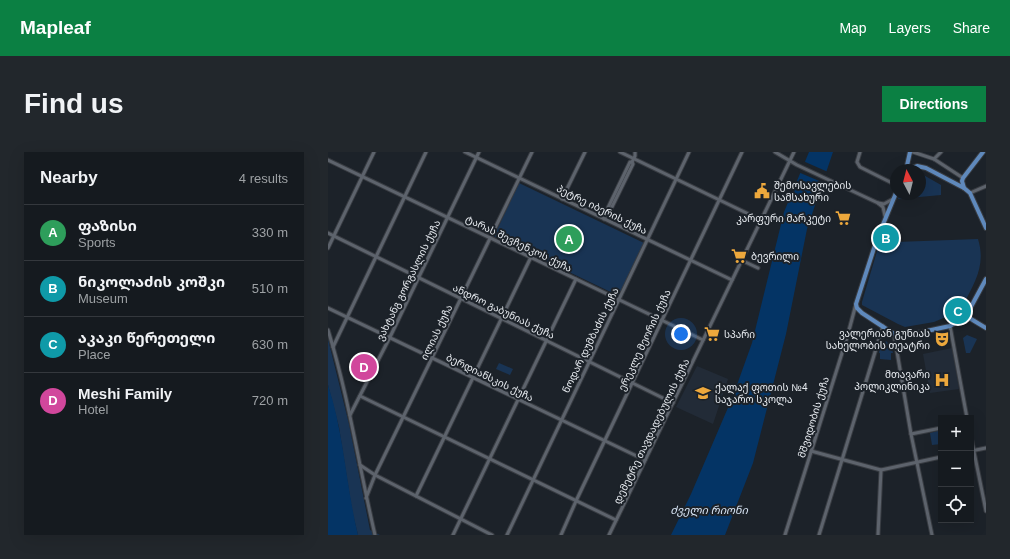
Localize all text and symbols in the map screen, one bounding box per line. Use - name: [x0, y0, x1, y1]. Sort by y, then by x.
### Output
- text: Mapleaf: [20, 17, 91, 38]
- text: Map: [839, 20, 867, 36]
- text: Layers: [889, 20, 931, 36]
- text: Share: [953, 20, 990, 36]
- button: Directions: [882, 86, 986, 122]
- text: Find us: [24, 88, 124, 119]
- north arrow: [890, 164, 926, 200]
- text: Nearby: [40, 168, 98, 187]
- text: 4 results: [239, 171, 288, 186]
- place label: შემოსავლების სამსახური: [774, 180, 851, 204]
- public building icon: შემოსავლების სამსახური: [753, 182, 771, 200]
- street label: პეტრე იბერის ქუჩა: [554, 183, 649, 237]
- supermarket icon: კარფური მარკეტი: [834, 209, 852, 227]
- street label: ტარას შევჩენკოს ქუჩა: [463, 213, 574, 275]
- place label: კარფური მარკეტი: [736, 213, 831, 225]
- text: ფაზისი: [78, 217, 137, 234]
- street label: ვახტანგ გორგასლის ქუჩა: [374, 218, 443, 343]
- pin: B: [873, 223, 899, 253]
- pin: A: [556, 224, 582, 254]
- text: A: [48, 225, 58, 240]
- text: 330 m: [252, 225, 288, 240]
- text: Sports: [78, 235, 116, 250]
- supermarket icon: ბევრილი: [730, 247, 748, 265]
- place label: ბევრილი: [751, 251, 799, 263]
- text: ნიკოლაძის კოშკი: [78, 273, 225, 290]
- text: B: [48, 281, 58, 296]
- text: 510 m: [252, 281, 288, 296]
- street label: ანდრო გაბუნიას ქუჩა: [451, 282, 556, 342]
- street label: ნოდარ დუმბაძის ქუჩა: [560, 286, 622, 395]
- street label: ერეკლე მეორის ქუჩა: [616, 288, 674, 393]
- text: Museum: [78, 291, 128, 306]
- pin: C: [945, 296, 971, 326]
- street label: ილიას ქუჩა: [418, 303, 455, 362]
- your location: [671, 324, 691, 344]
- supermarket icon: სპარი: [703, 325, 721, 343]
- place label: ვალერიან გუნიას სახელობის თეატრი: [826, 328, 930, 352]
- text: აკაკი წერეთელი: [78, 329, 215, 346]
- place label: სპარი: [724, 329, 755, 340]
- theatre icon: ვალერიან გუნიას სახელობის თეატრი: [933, 330, 951, 348]
- text: C: [48, 337, 58, 352]
- text: 630 m: [252, 337, 288, 352]
- text: Place: [78, 347, 111, 362]
- pin: D: [351, 352, 377, 382]
- street label: ბერდიანსკის ქუჩა: [444, 352, 535, 404]
- street label: დემეტრე თავდადებულის ქუჩა: [611, 357, 692, 506]
- place label: მთავარი პოლიკლინიკა: [854, 369, 930, 393]
- hospital icon: მთავარი პოლიკლინიკა: [933, 371, 951, 389]
- street label: მშვიდობის ქუჩა: [796, 375, 832, 459]
- place label: ქალაქ ფოთის №4 საჯარო სკოლა: [715, 382, 808, 406]
- school or university icon: ქალაქ ფოთის №4 საჯარო სკოლა: [694, 384, 712, 402]
- text: Meshi Family: [78, 385, 172, 402]
- text: D: [48, 393, 58, 408]
- text: 720 m: [252, 393, 288, 408]
- text: Hotel: [78, 402, 108, 417]
- map controls: [938, 415, 974, 523]
- button: +: [938, 415, 974, 451]
- button: −: [938, 451, 974, 487]
- button: locate: [938, 487, 974, 523]
- water label: ძველი რიონი: [670, 504, 748, 517]

